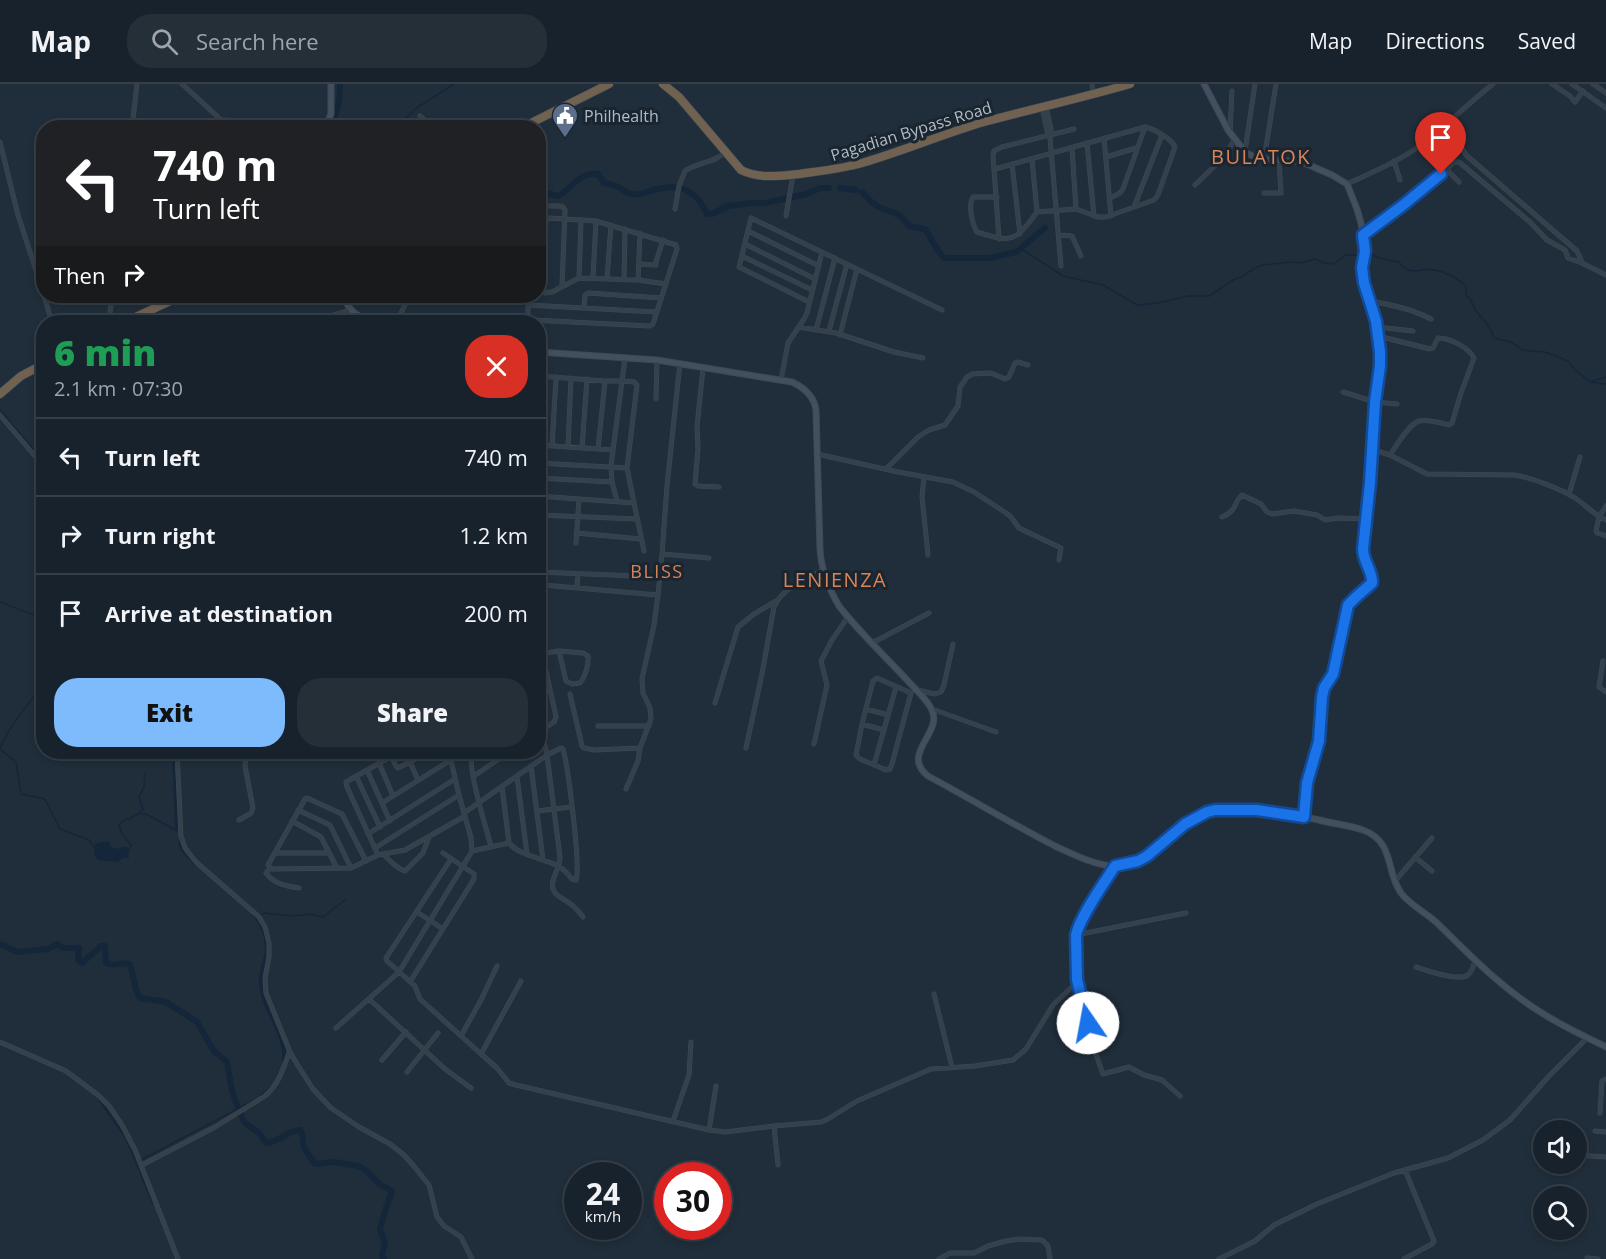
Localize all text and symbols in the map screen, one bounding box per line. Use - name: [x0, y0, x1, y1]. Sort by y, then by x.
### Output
- search box: [127, 14, 547, 68]
- text: Map: [30, 22, 91, 60]
- icon: search: [148, 25, 181, 58]
- text: Search here: [196, 26, 319, 56]
- text: Map: [1309, 27, 1352, 55]
- text: Directions: [1385, 27, 1485, 55]
- text: Saved: [1518, 27, 1576, 55]
- street label: Pagadian Bypass Road: [828, 96, 994, 166]
- public building icon: Philhealth: [550, 101, 580, 139]
- place label: Philhealth: [584, 105, 659, 127]
- pin: [1415, 112, 1466, 174]
- icon: arrive: [1424, 121, 1457, 154]
- text: 740 m: [153, 136, 277, 193]
- district label: BULATOK: [1211, 143, 1311, 170]
- icon: left: [54, 144, 132, 222]
- text: Turn left: [153, 190, 260, 227]
- icon: right: [117, 258, 150, 291]
- text: Then: [54, 260, 105, 290]
- text: 6 min: [54, 328, 156, 377]
- button: close: [465, 335, 528, 398]
- text: 2.1 km · 07:30: [54, 375, 183, 402]
- icon: left: [54, 441, 87, 474]
- text: Turn left: [105, 442, 200, 472]
- text: 740 m: [464, 442, 528, 472]
- icon: right: [54, 519, 87, 552]
- text: Turn right: [105, 520, 216, 550]
- text: 1.2 km: [459, 520, 528, 550]
- district label: BLISS: [630, 559, 684, 583]
- district label: LENIENZA: [783, 566, 887, 593]
- icon: arrive: [54, 597, 87, 630]
- text: Arrive at destination: [105, 598, 333, 628]
- text: 200 m: [464, 598, 528, 628]
- button: Exit: [54, 678, 285, 747]
- button: Share: [297, 678, 528, 747]
- position arrow: [1056, 991, 1120, 1055]
- map controls: [1533, 1120, 1587, 1240]
- button: sound: [1533, 1120, 1587, 1174]
- speed limit sign: 30: [654, 1162, 732, 1240]
- text: 24: [586, 1173, 620, 1214]
- button: search: [1533, 1186, 1587, 1240]
- text: km/h: [585, 1206, 621, 1226]

